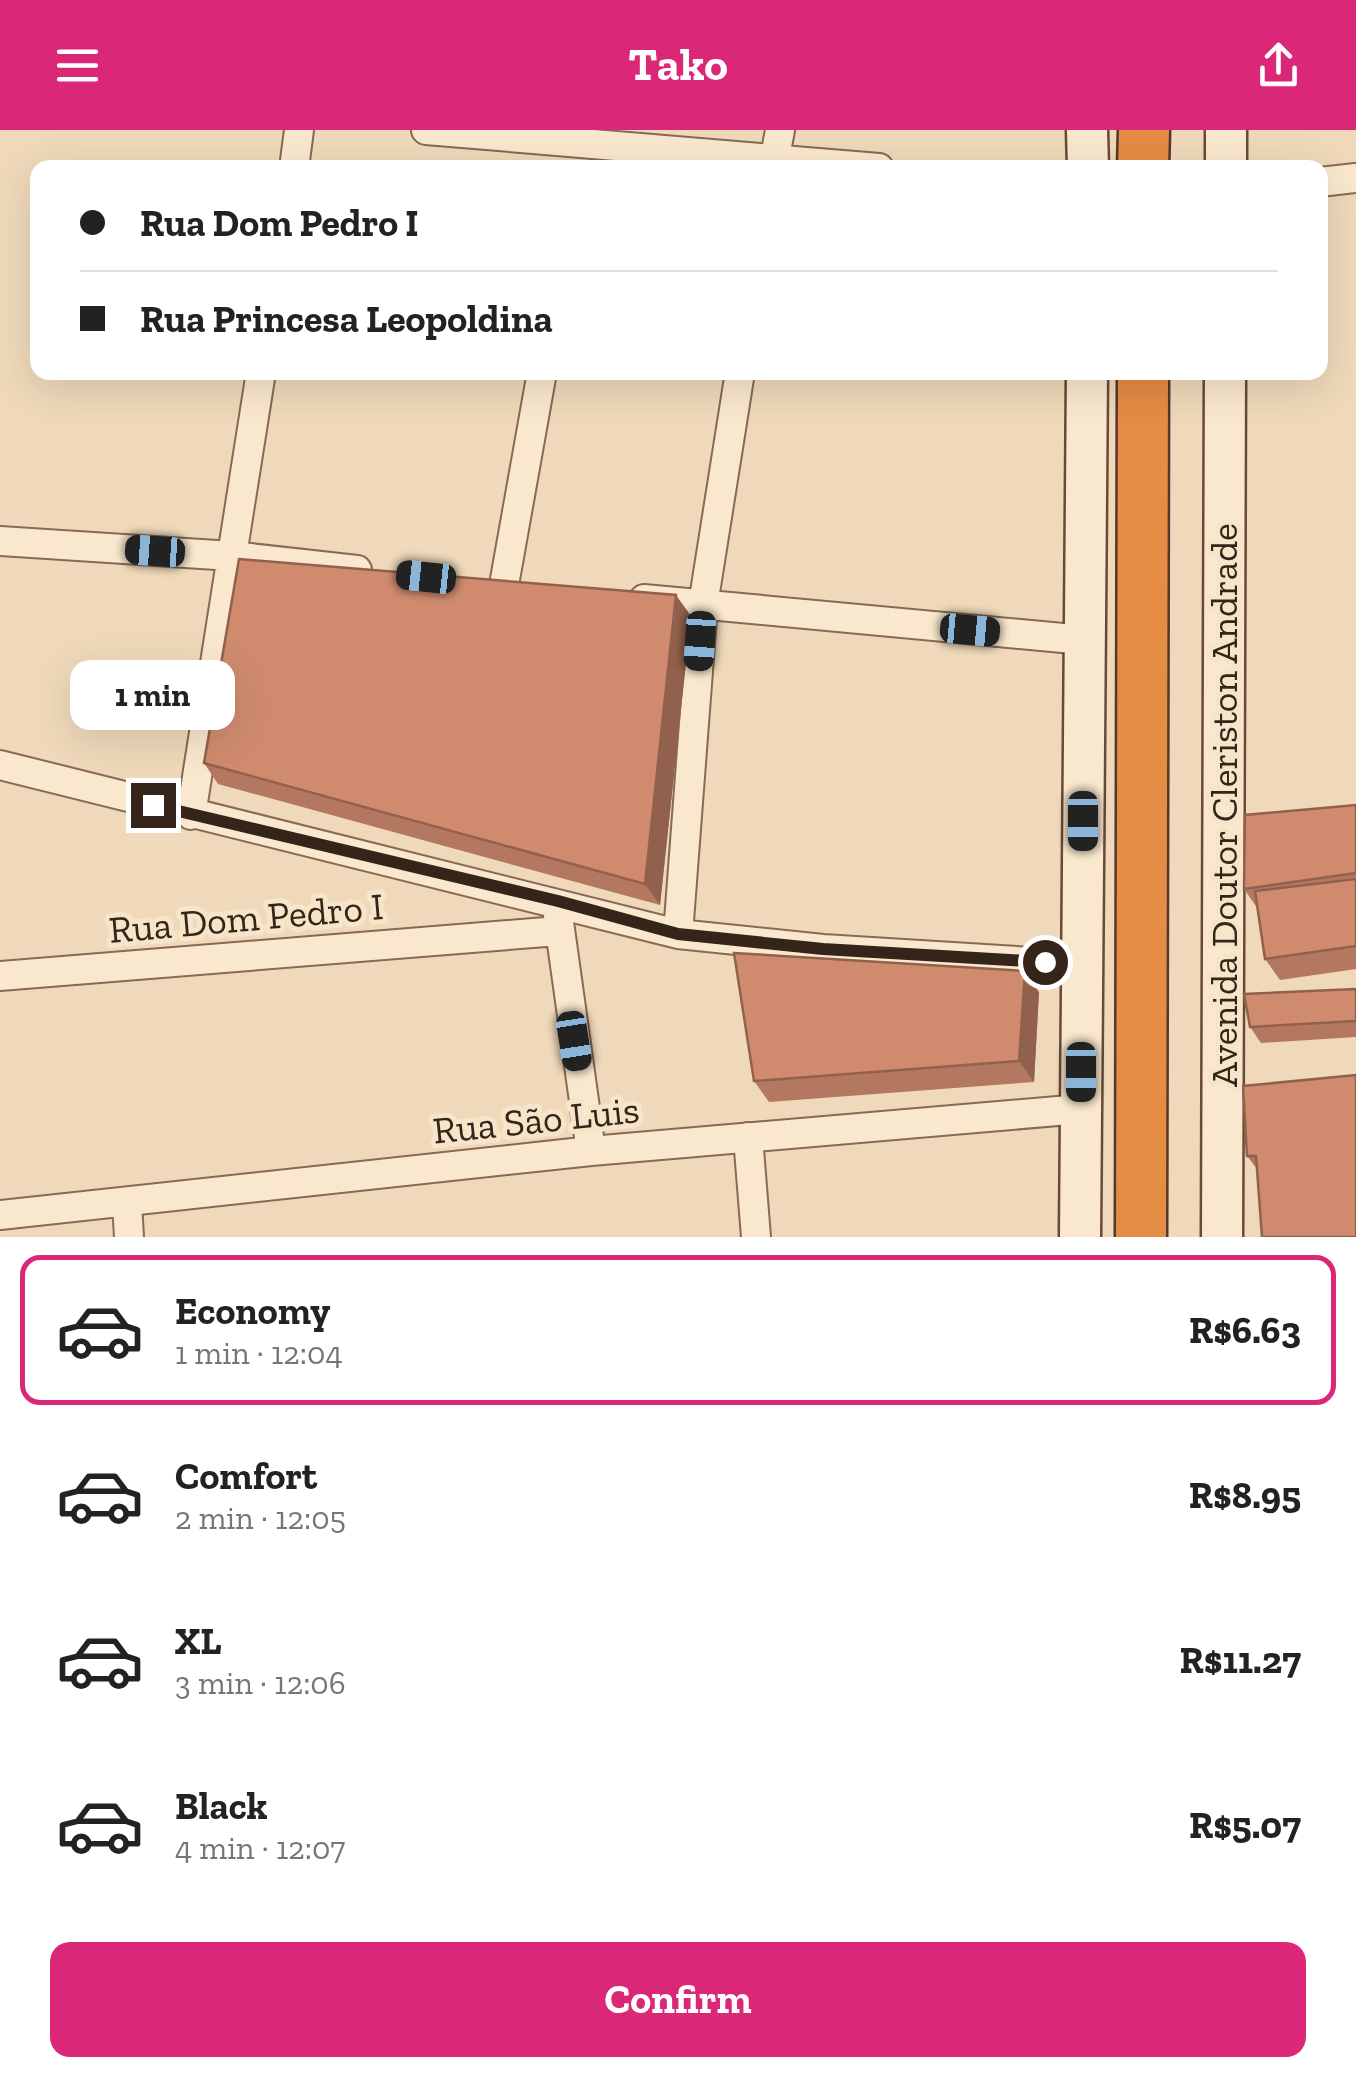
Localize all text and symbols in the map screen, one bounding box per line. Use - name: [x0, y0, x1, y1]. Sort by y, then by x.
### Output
- icon: menu: [50, 38, 105, 93]
- text: Tako: [628, 38, 728, 92]
- icon: share: [1251, 38, 1306, 93]
- text: Rua Dom Pedro I: [140, 200, 419, 246]
- text: Rua Princesa Leopoldina: [140, 296, 553, 342]
- street label: Avenida Doutor Cleriston Andrade: [1201, 523, 1247, 1087]
- car: [124, 534, 186, 568]
- car: [395, 559, 457, 595]
- car: [683, 610, 717, 672]
- car: [939, 612, 1001, 648]
- callout: 1 min: [70, 660, 236, 730]
- text: 1 min: [115, 676, 190, 714]
- route end: [131, 783, 176, 828]
- car: [1068, 791, 1098, 851]
- street label: Rua Dom Pedro I: [107, 883, 385, 953]
- route start: [1023, 940, 1068, 985]
- car: [554, 1009, 594, 1073]
- car: [1066, 1042, 1096, 1102]
- street label: Rua São Luis: [430, 1086, 642, 1154]
- icon: car: [55, 1285, 145, 1375]
- text: Economy: [175, 1288, 330, 1334]
- text: R$6.63: [1189, 1307, 1301, 1353]
- text: 1 min · 12:04: [175, 1334, 343, 1372]
- icon: car: [55, 1450, 145, 1540]
- text: Comfort: [175, 1453, 317, 1499]
- text: R$8.95: [1189, 1472, 1301, 1518]
- text: 2 min · 12:05: [175, 1499, 346, 1537]
- icon: car: [55, 1615, 145, 1705]
- text: XL: [175, 1618, 222, 1664]
- text: R$11.27: [1180, 1637, 1301, 1683]
- text: 3 min · 12:06: [175, 1664, 346, 1702]
- icon: car: [55, 1780, 145, 1870]
- text: Black: [175, 1783, 268, 1829]
- text: R$5.07: [1189, 1802, 1301, 1848]
- text: 4 min · 12:07: [175, 1829, 345, 1867]
- button: Confirm: [50, 1942, 1306, 2057]

